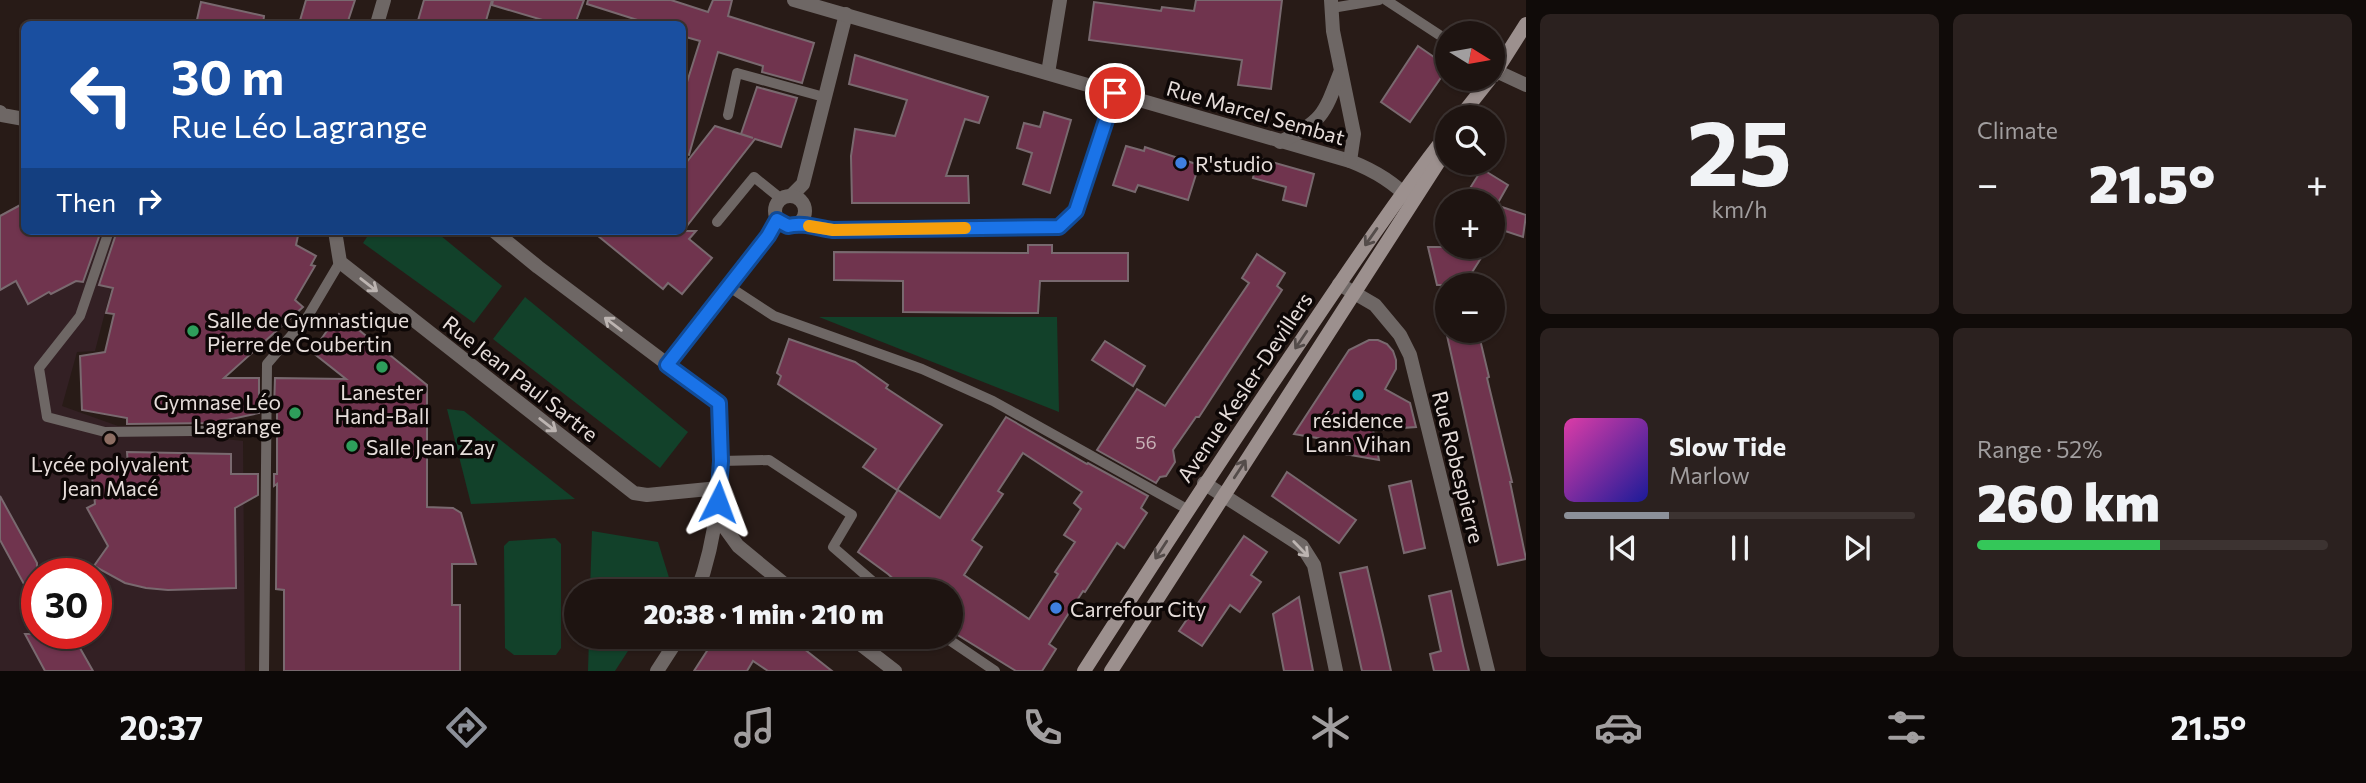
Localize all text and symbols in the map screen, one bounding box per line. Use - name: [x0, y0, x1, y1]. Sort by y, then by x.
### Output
- north arrow: [1435, 21, 1505, 91]
- map controls: [1435, 21, 1505, 343]
- text: 30 m: [171, 45, 284, 105]
- icon: left: [56, 49, 147, 140]
- pin: [1085, 63, 1145, 123]
- icon: arrive: [1096, 74, 1134, 112]
- street label: Rue Marcel Sembat: [1164, 75, 1348, 149]
- text: 25: [1687, 93, 1792, 205]
- text: Rue Léo Lagrange: [171, 105, 427, 145]
- button: search: [1435, 105, 1505, 175]
- text: Climate: [1977, 116, 2058, 144]
- text: 21.5°: [2089, 150, 2215, 214]
- place label: R'studio: [1195, 151, 1273, 176]
- marker: R'studio: [1173, 155, 1189, 171]
- text: −: [1977, 159, 1999, 206]
- text: +: [2306, 159, 2328, 206]
- icon: right: [130, 182, 168, 220]
- text: Then: [56, 186, 116, 217]
- button: +: [1435, 189, 1505, 259]
- text: km/h: [1712, 195, 1767, 223]
- one-way arrow: [1364, 227, 1378, 246]
- button: −: [1435, 273, 1505, 343]
- one-way arrow: [359, 277, 378, 292]
- street label: Avenue Kesler-Devillers: [1171, 287, 1317, 487]
- place label: Salle de Gymnastique Pierre de Coubertin: [207, 307, 409, 356]
- street label: Rue Jean Paul Sartre: [439, 310, 603, 446]
- one-way arrow: [604, 317, 623, 332]
- marker: Salle de Gymnastique Pierre de Coubertin: [185, 323, 201, 339]
- one-way arrow: [1294, 330, 1308, 350]
- marker: Lanester Hand-Ball: [374, 359, 390, 375]
- place label: Lanester Hand-Ball: [335, 379, 429, 428]
- marker: résidence Lann Vihan: [1350, 387, 1366, 403]
- street label: Rue Robespierre: [1428, 388, 1490, 546]
- place label: Gymnase Léo Lagrange: [154, 389, 281, 438]
- marker: Gymnase Léo Lagrange: [287, 405, 303, 421]
- place label: résidence Lann Vihan: [1305, 407, 1411, 456]
- one-way arrow: [538, 418, 556, 433]
- text: Slow Tide: [1669, 430, 1786, 461]
- marker: Lycée polyvalent Jean Macé: [102, 431, 118, 447]
- house number: 56: [1135, 431, 1157, 453]
- place label: Salle Jean Zay: [366, 434, 495, 459]
- text: Range · 52%: [1977, 435, 2102, 463]
- marker: Salle Jean Zay: [344, 438, 360, 454]
- place label: Lycée polyvalent Jean Macé: [31, 451, 189, 500]
- one-way arrow: [1233, 460, 1247, 479]
- text: Marlow: [1669, 461, 1750, 489]
- position arrow: [681, 465, 755, 539]
- text: 260 km: [1977, 469, 2160, 533]
- icon: previous: [1604, 529, 1642, 567]
- icon: pause: [1721, 529, 1759, 567]
- icon: next: [1838, 529, 1876, 567]
- one-way arrow: [1154, 540, 1169, 559]
- one-way arrow: [1292, 540, 1309, 557]
- speed limit sign: 30: [21, 558, 112, 649]
- place label: Carrefour City: [1070, 596, 1207, 621]
- text: 20:38 · 1 min · 210 m: [643, 598, 884, 629]
- marker: Carrefour City: [1048, 600, 1064, 616]
- icon: directions: [442, 703, 491, 752]
- icon: music: [730, 703, 779, 752]
- icon: phone: [1018, 703, 1067, 752]
- icon: climate: [1306, 703, 1355, 752]
- icon: car: [1594, 703, 1643, 752]
- icon: filters: [1882, 703, 1931, 752]
- text: 20:37: [120, 707, 203, 747]
- text: 21.5°: [2170, 707, 2246, 747]

